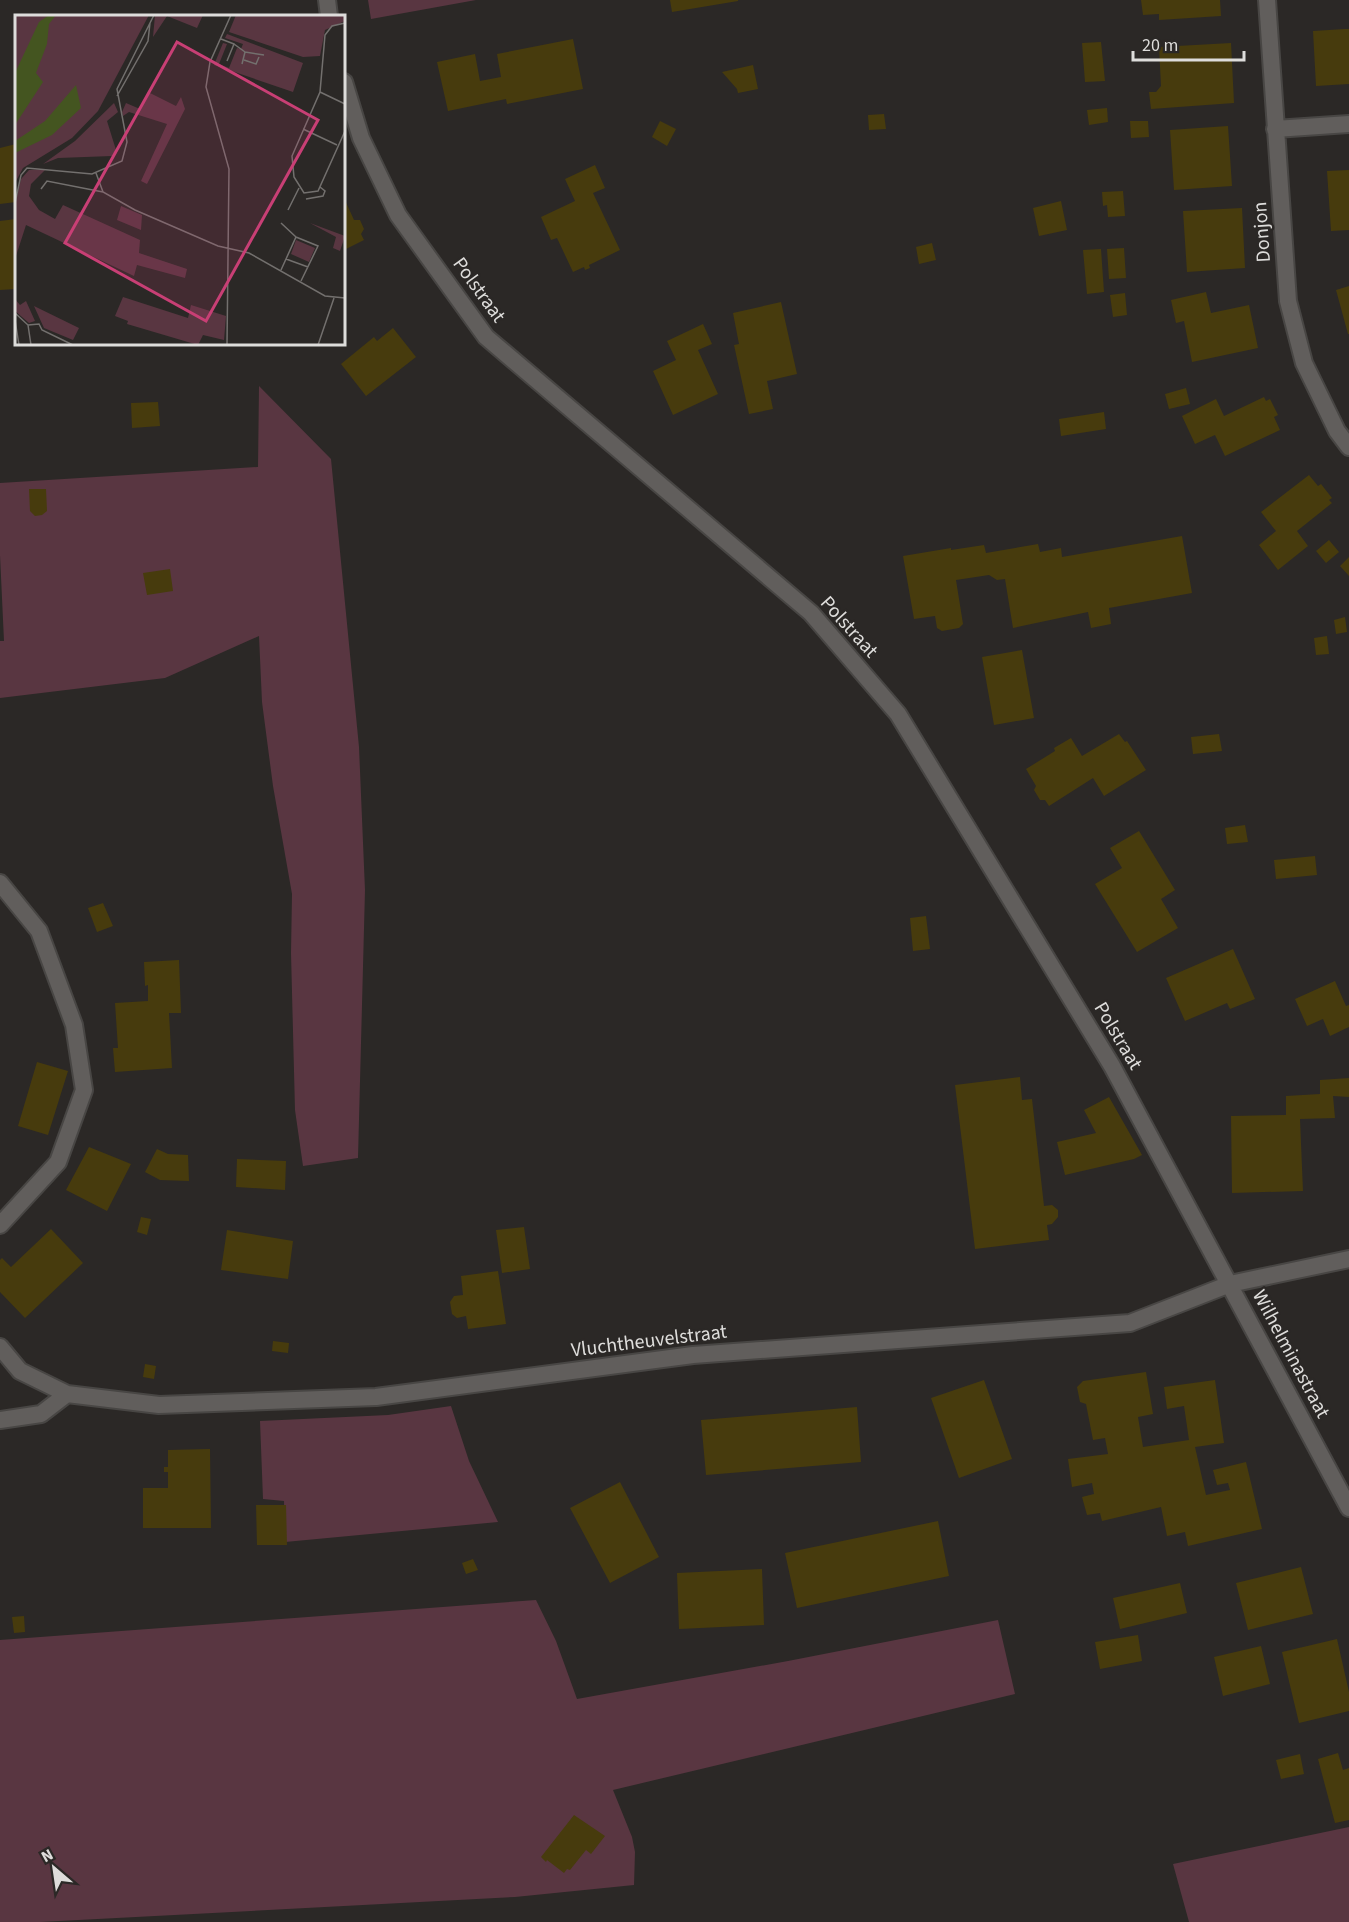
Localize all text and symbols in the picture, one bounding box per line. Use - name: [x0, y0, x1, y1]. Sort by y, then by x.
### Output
- inset map: [15, 15, 345, 345]
- scale bar: [1133, 24, 1244, 62]
- text: 20 m: [1142, 33, 1178, 58]
- street label: Donjon: [1246, 201, 1278, 263]
- street label: Polstraat: [446, 252, 512, 329]
- street label: Polstraat: [814, 590, 885, 664]
- street label: Polstraat: [1087, 997, 1149, 1075]
- street label: Wilhelminastraat: [1245, 1285, 1337, 1423]
- street label: Vluchtheuvelstraat: [569, 1318, 729, 1364]
- north arrow: [24, 1838, 84, 1898]
- text: N: [37, 1844, 57, 1868]

